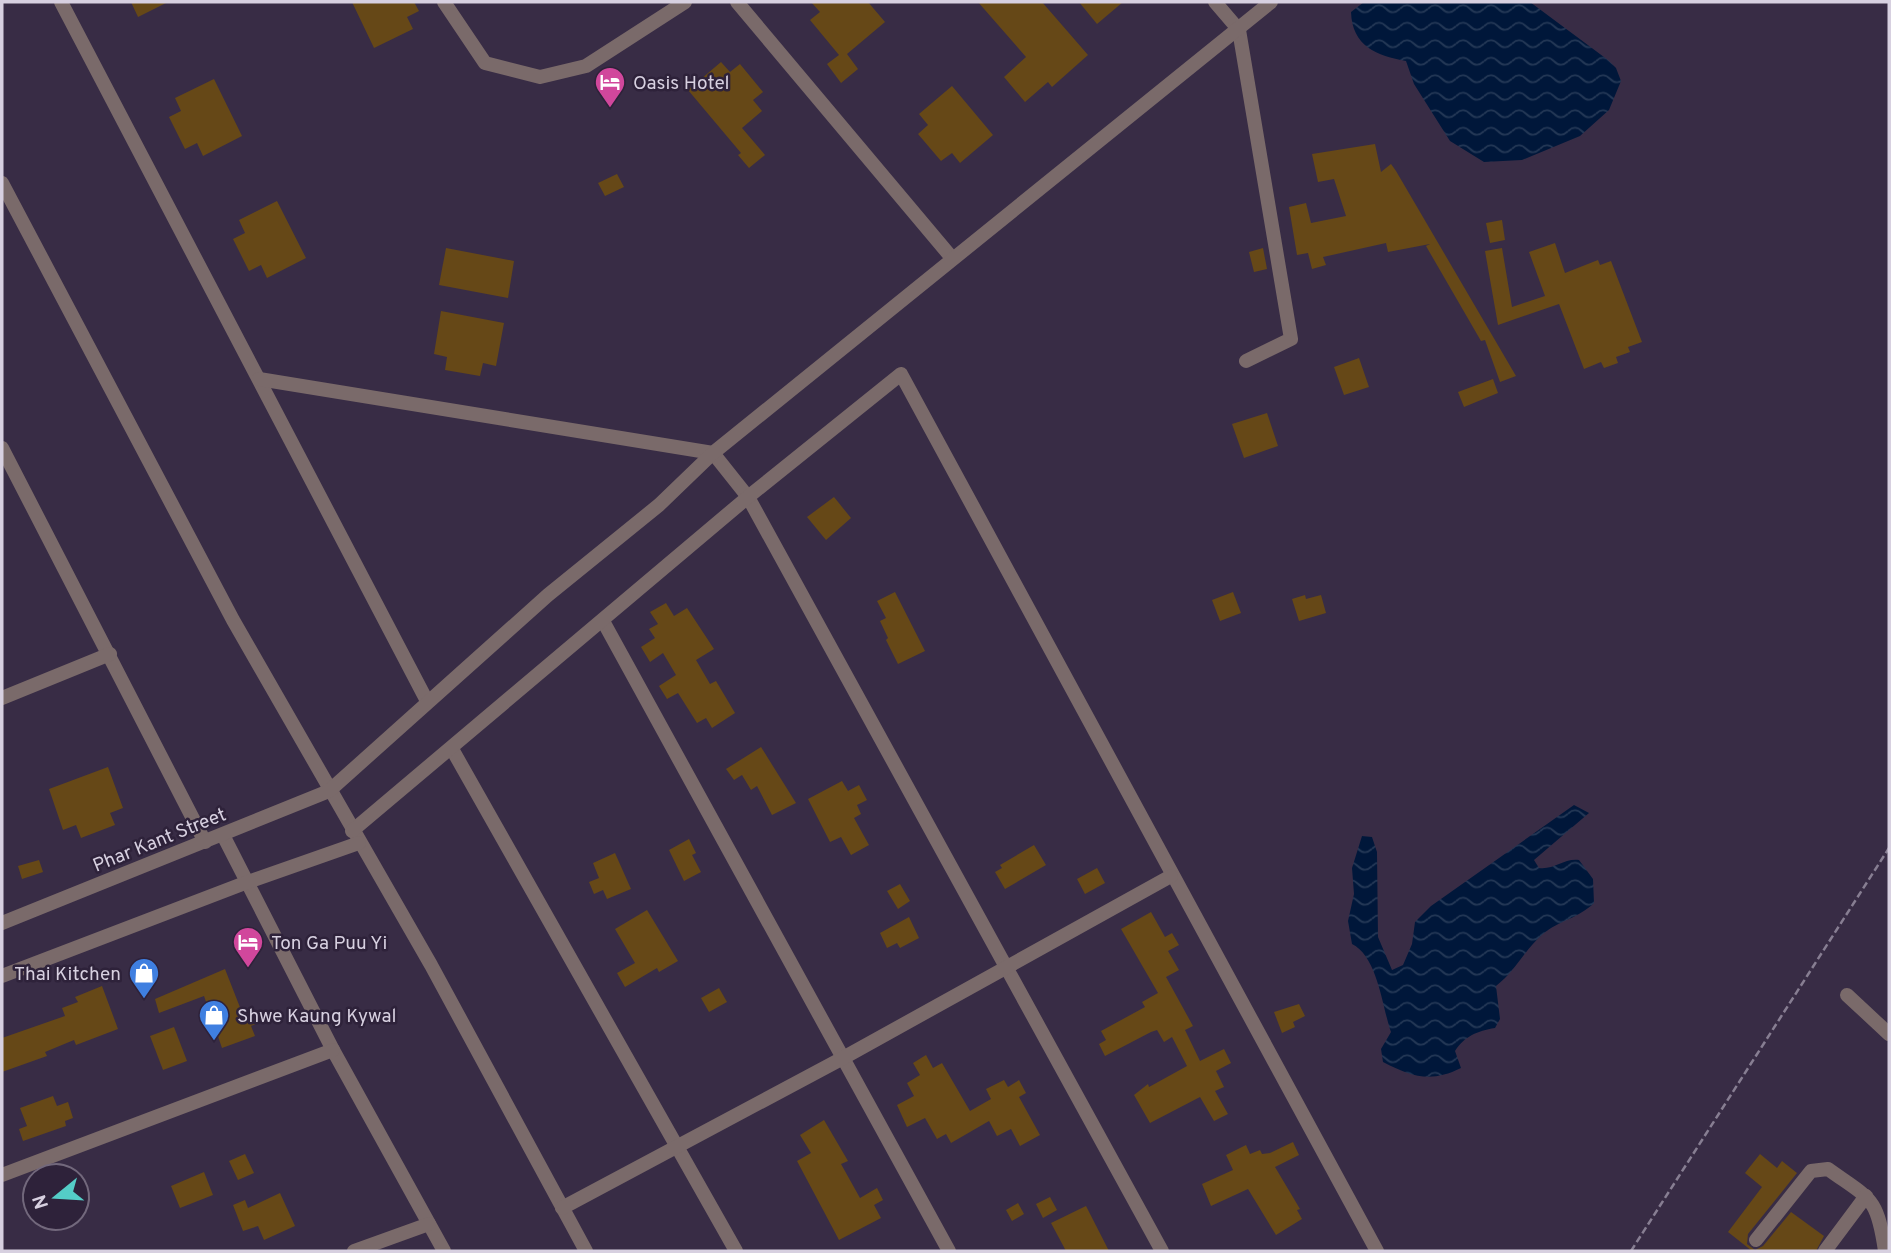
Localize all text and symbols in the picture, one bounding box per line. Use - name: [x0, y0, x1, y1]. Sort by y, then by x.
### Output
- hotel icon: Oasis Hotel: [593, 65, 627, 109]
- place label: Oasis Hotel: [633, 72, 730, 96]
- street label: Phar Kant Street: [90, 803, 230, 879]
- hotel icon: Ton Ga Puu Yi: [231, 925, 265, 969]
- place label: Ton Ga Puu Yi: [271, 932, 387, 956]
- shop icon: Thai Kitchen: [127, 956, 161, 1000]
- place label: Thai Kitchen: [14, 963, 121, 987]
- shop icon: Shwe Kaung Kywal: [197, 998, 231, 1042]
- place label: Shwe Kaung Kywal: [237, 1005, 396, 1029]
- north arrow: [21, 1162, 91, 1232]
- text: N: [28, 1191, 55, 1212]

